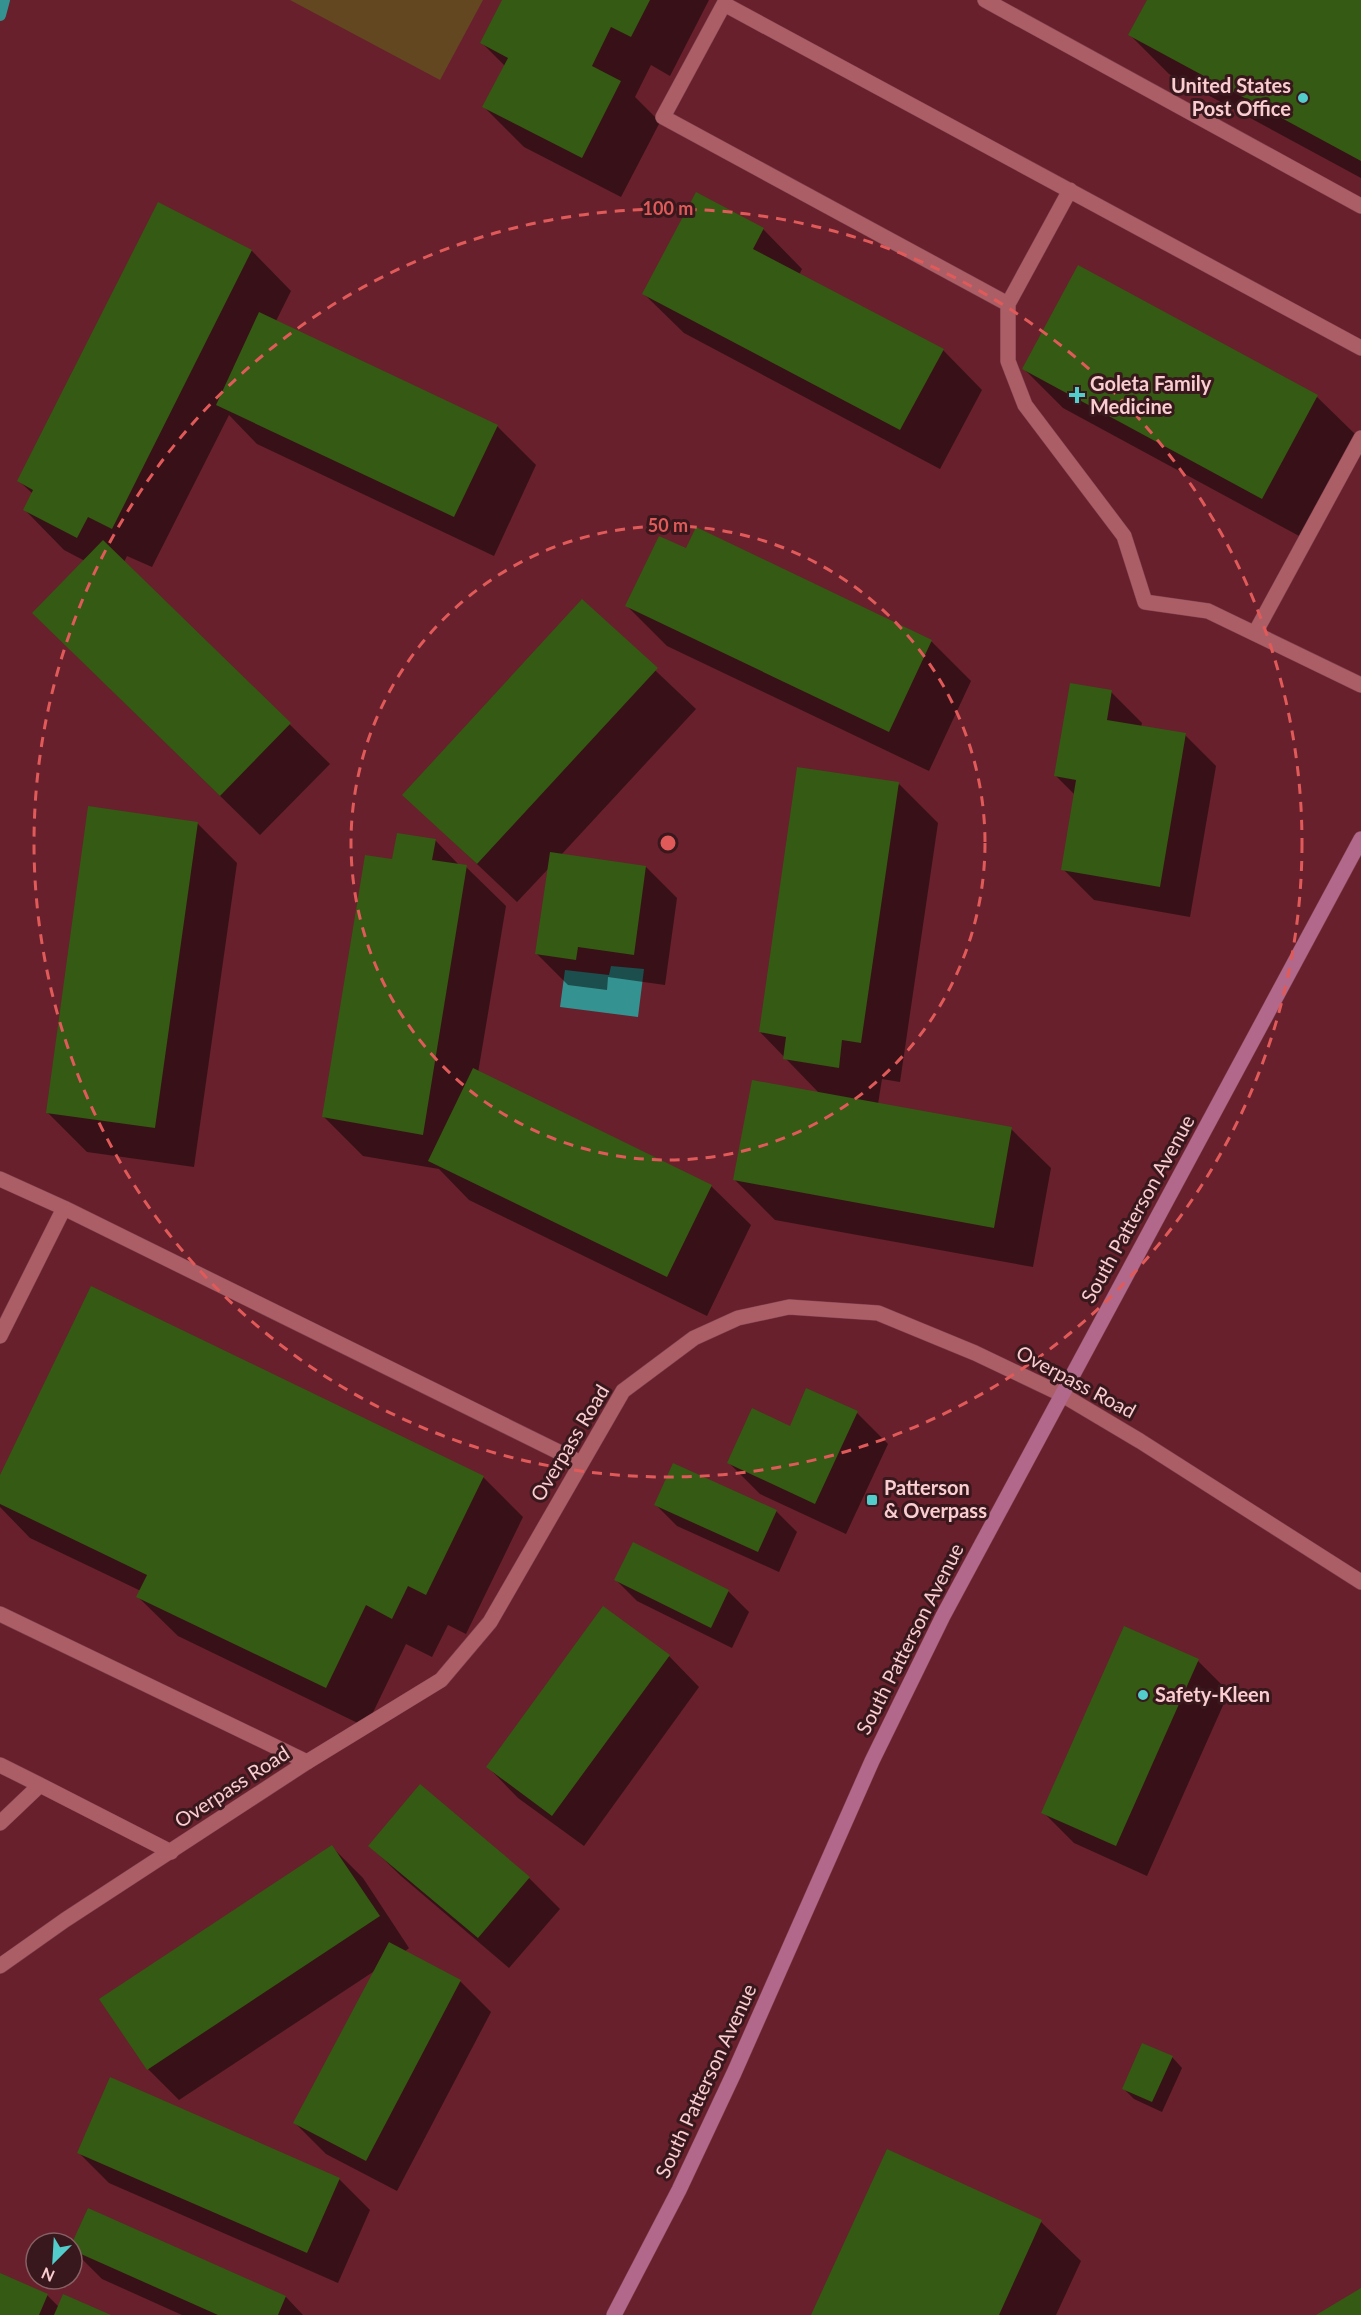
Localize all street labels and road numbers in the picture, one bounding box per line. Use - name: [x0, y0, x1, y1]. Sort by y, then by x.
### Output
- street label: South Patterson Avenue: [1075, 1110, 1199, 1307]
- street label: Overpass Road: [1013, 1340, 1140, 1423]
- street label: Overpass Road: [525, 1380, 613, 1505]
- street label: South Patterson Avenue: [850, 1539, 968, 1738]
- street label: Overpass Road: [170, 1740, 293, 1832]
- street label: South Patterson Avenue: [650, 1980, 761, 2181]

